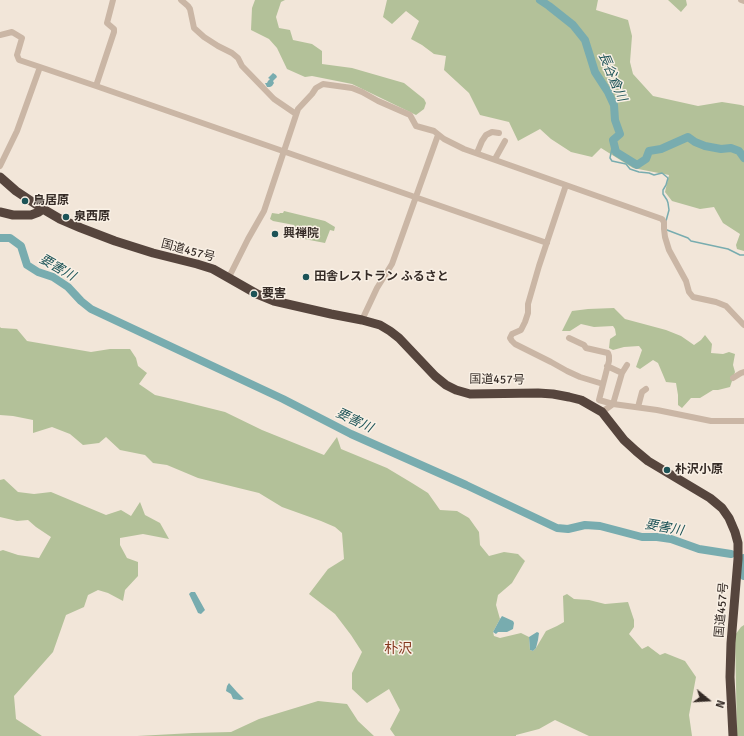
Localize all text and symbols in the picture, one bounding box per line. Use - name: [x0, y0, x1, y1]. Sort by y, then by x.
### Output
- water label: 長谷倉川: [595, 50, 629, 104]
- place label: 鳥居原: [33, 194, 69, 208]
- marker: 鳥居原: [20, 196, 30, 206]
- place label: 泉西原: [74, 210, 110, 224]
- marker: 泉西原: [61, 212, 71, 222]
- place label: 興禅院: [283, 227, 319, 241]
- marker: 興禅院: [270, 229, 280, 239]
- street label: 国道457号: [159, 237, 217, 265]
- water label: 要害川: [36, 251, 78, 285]
- place label: 田舎レストラン ふるさと: [314, 270, 449, 284]
- marker: 田舎レストラン ふるさと: [301, 272, 311, 282]
- place label: 要害: [262, 287, 286, 301]
- marker: 要害: [249, 289, 259, 299]
- street label: 国道457号: [469, 372, 525, 388]
- water label: 要害川: [333, 406, 375, 436]
- place label: 朴沢小原: [675, 463, 723, 477]
- marker: 朴沢小原: [662, 465, 672, 475]
- water label: 要害川: [643, 517, 685, 539]
- street label: 国道457号: [712, 582, 732, 638]
- district label: 朴沢: [384, 641, 412, 657]
- north arrow: [688, 680, 728, 720]
- text: N: [713, 698, 727, 710]

